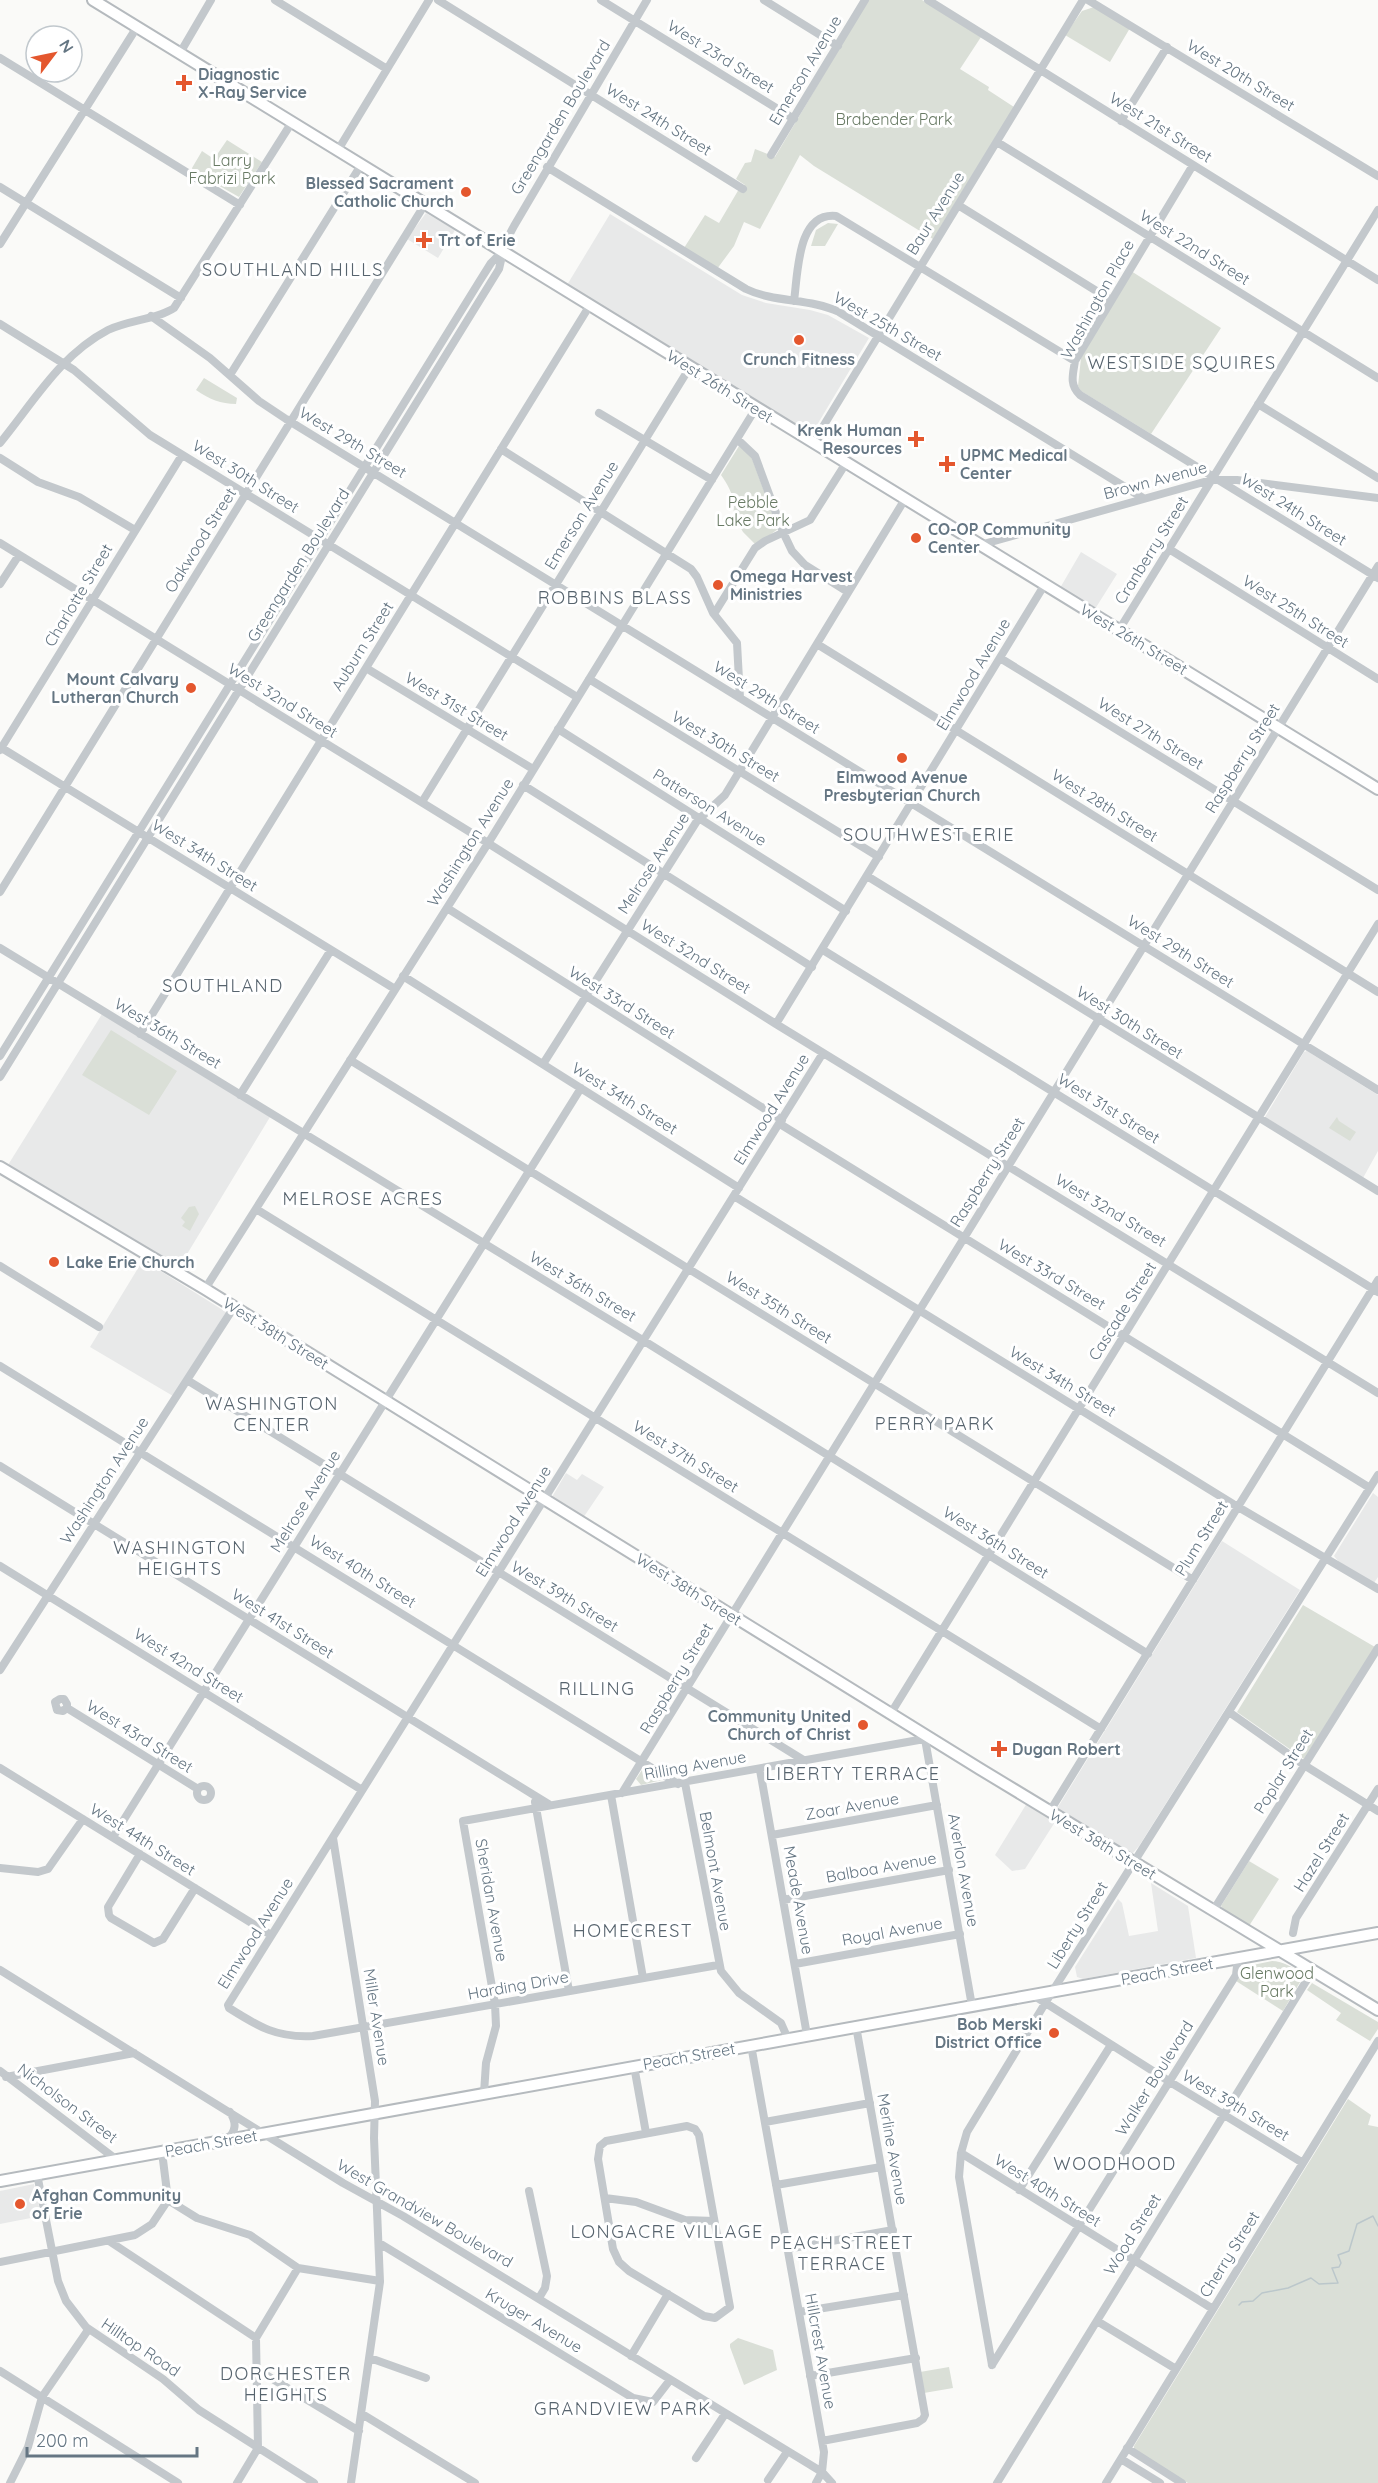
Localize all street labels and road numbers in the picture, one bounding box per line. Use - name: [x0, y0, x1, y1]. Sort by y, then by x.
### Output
- street label: Emerson Avenue: [764, 12, 846, 128]
- street label: West 23rd Street: [664, 15, 778, 97]
- street label: West 20th Street: [1183, 35, 1299, 115]
- street label: Greengarden Boulevard: [506, 36, 614, 198]
- street label: West 24th Street: [602, 78, 716, 160]
- street label: West 21st Street: [1106, 87, 1216, 167]
- street label: Baur Avenue: [902, 168, 968, 258]
- street label: West 22nd Street: [1136, 205, 1254, 289]
- street label: Washington Place: [1056, 236, 1138, 362]
- street label: West 25th Street: [830, 287, 946, 365]
- street label: West 26th Street: [663, 345, 777, 427]
- street label: West 29th Street: [296, 402, 410, 482]
- street label: West 30th Street: [189, 435, 303, 517]
- street label: Emerson Avenue: [540, 457, 622, 573]
- street label: Brown Avenue: [1101, 457, 1209, 503]
- street label: West 24th Street: [1237, 468, 1351, 550]
- street label: Oakwood Street: [160, 484, 240, 596]
- street label: Greengarden Boulevard: [243, 485, 353, 645]
- street label: Cranberry Street: [1110, 492, 1192, 608]
- street label: Charlotte Street: [39, 540, 117, 650]
- street label: West 25th Street: [1239, 570, 1353, 652]
- street label: Auburn Street: [327, 598, 397, 694]
- street label: West 26th Street: [1077, 599, 1191, 679]
- street label: Elmwood Avenue: [932, 614, 1014, 734]
- street label: West 29th Street: [710, 656, 824, 738]
- street label: West 32nd Street: [224, 658, 342, 742]
- street label: West 31st Street: [402, 667, 512, 745]
- street label: West 27th Street: [1094, 692, 1208, 774]
- street label: Raspberry Street: [1200, 699, 1284, 817]
- street label: West 30th Street: [669, 706, 783, 786]
- street label: Patterson Avenue: [649, 764, 771, 850]
- street label: West 28th Street: [1048, 764, 1162, 846]
- street label: Washington Avenue: [422, 774, 518, 910]
- street label: Melrose Avenue: [613, 808, 693, 918]
- street label: West 34th Street: [148, 814, 262, 896]
- street label: West 29th Street: [1124, 910, 1238, 992]
- street label: West 32nd Street: [637, 914, 755, 998]
- street label: West 33rd Street: [565, 961, 679, 1043]
- street label: West 30th Street: [1073, 981, 1187, 1063]
- street label: West 36th Street: [111, 993, 225, 1073]
- street label: Elmwood Avenue: [729, 1050, 813, 1168]
- street label: West 34th Street: [568, 1057, 682, 1139]
- street label: West 31st Street: [1054, 1069, 1164, 1147]
- street label: Raspberry Street: [945, 1113, 1029, 1231]
- street label: West 32nd Street: [1052, 1169, 1170, 1251]
- street label: West 33rd Street: [995, 1234, 1109, 1314]
- street label: West 36th Street: [526, 1246, 640, 1326]
- street label: Cascade Street: [1084, 1258, 1160, 1364]
- street label: West 35th Street: [722, 1266, 836, 1348]
- street label: West 38th Street: [219, 1292, 333, 1374]
- street label: West 34th Street: [1006, 1341, 1120, 1421]
- street label: Washington Avenue: [55, 1413, 153, 1547]
- street label: West 37th Street: [629, 1416, 743, 1496]
- street label: Melrose Avenue: [266, 1446, 344, 1556]
- street label: Elmwood Avenue: [471, 1462, 555, 1580]
- street label: Plum Street: [1170, 1497, 1232, 1579]
- street label: West 36th Street: [939, 1501, 1053, 1583]
- street label: West 40th Street: [306, 1530, 420, 1612]
- street label: West 38th Street: [632, 1548, 746, 1630]
- street label: West 39th Street: [508, 1556, 622, 1636]
- street label: West 41st Street: [228, 1584, 338, 1662]
- street label: Raspberry Street: [635, 1619, 717, 1737]
- street label: West 42nd Street: [130, 1623, 248, 1707]
- street label: West 43rd Street: [83, 1695, 197, 1777]
- street label: Poplar Street: [1249, 1725, 1317, 1817]
- street label: Rilling Avenue: [642, 1746, 748, 1784]
- street label: Zoar Avenue: [804, 1788, 900, 1824]
- street label: West 44th Street: [86, 1798, 200, 1880]
- street label: West 38th Street: [1046, 1804, 1160, 1884]
- street label: Hazel Street: [1289, 1809, 1353, 1895]
- street label: Belmont Avenue: [696, 1810, 736, 1932]
- street label: Averlon Avenue: [944, 1812, 984, 1928]
- street label: Sheridan Avenue: [471, 1837, 513, 1963]
- street label: Meade Avenue: [780, 1844, 818, 1956]
- street label: Balboa Avenue: [824, 1847, 938, 1887]
- street label: Elmwood Avenue: [213, 1874, 297, 1992]
- street label: Liberty Street: [1042, 1878, 1112, 1972]
- street label: Royal Avenue: [840, 1912, 944, 1950]
- street label: Peach Street: [1119, 1953, 1215, 1989]
- street label: Harding Drive: [466, 1966, 570, 2004]
- street label: Miller Avenue: [359, 1967, 395, 2067]
- street label: Walker Boulevard: [1111, 2017, 1197, 2139]
- street label: Peach Street: [641, 2038, 737, 2074]
- street label: Nicholson Street: [14, 2059, 122, 2147]
- street label: West 39th Street: [1179, 2065, 1293, 2145]
- street label: Merline Avenue: [873, 2092, 913, 2206]
- street label: Peach Street: [163, 2125, 259, 2161]
- street label: West 40th Street: [991, 2149, 1105, 2231]
- street label: West Grandview Boulevard: [333, 2154, 517, 2272]
- street label: Wood Street: [1099, 2190, 1165, 2278]
- street label: Cherry Street: [1195, 2207, 1263, 2301]
- street label: Kruger Avenue: [482, 2283, 586, 2357]
- street label: Hillcrest Avenue: [801, 2292, 841, 2410]
- street label: Hilltop Road: [98, 2313, 184, 2381]

